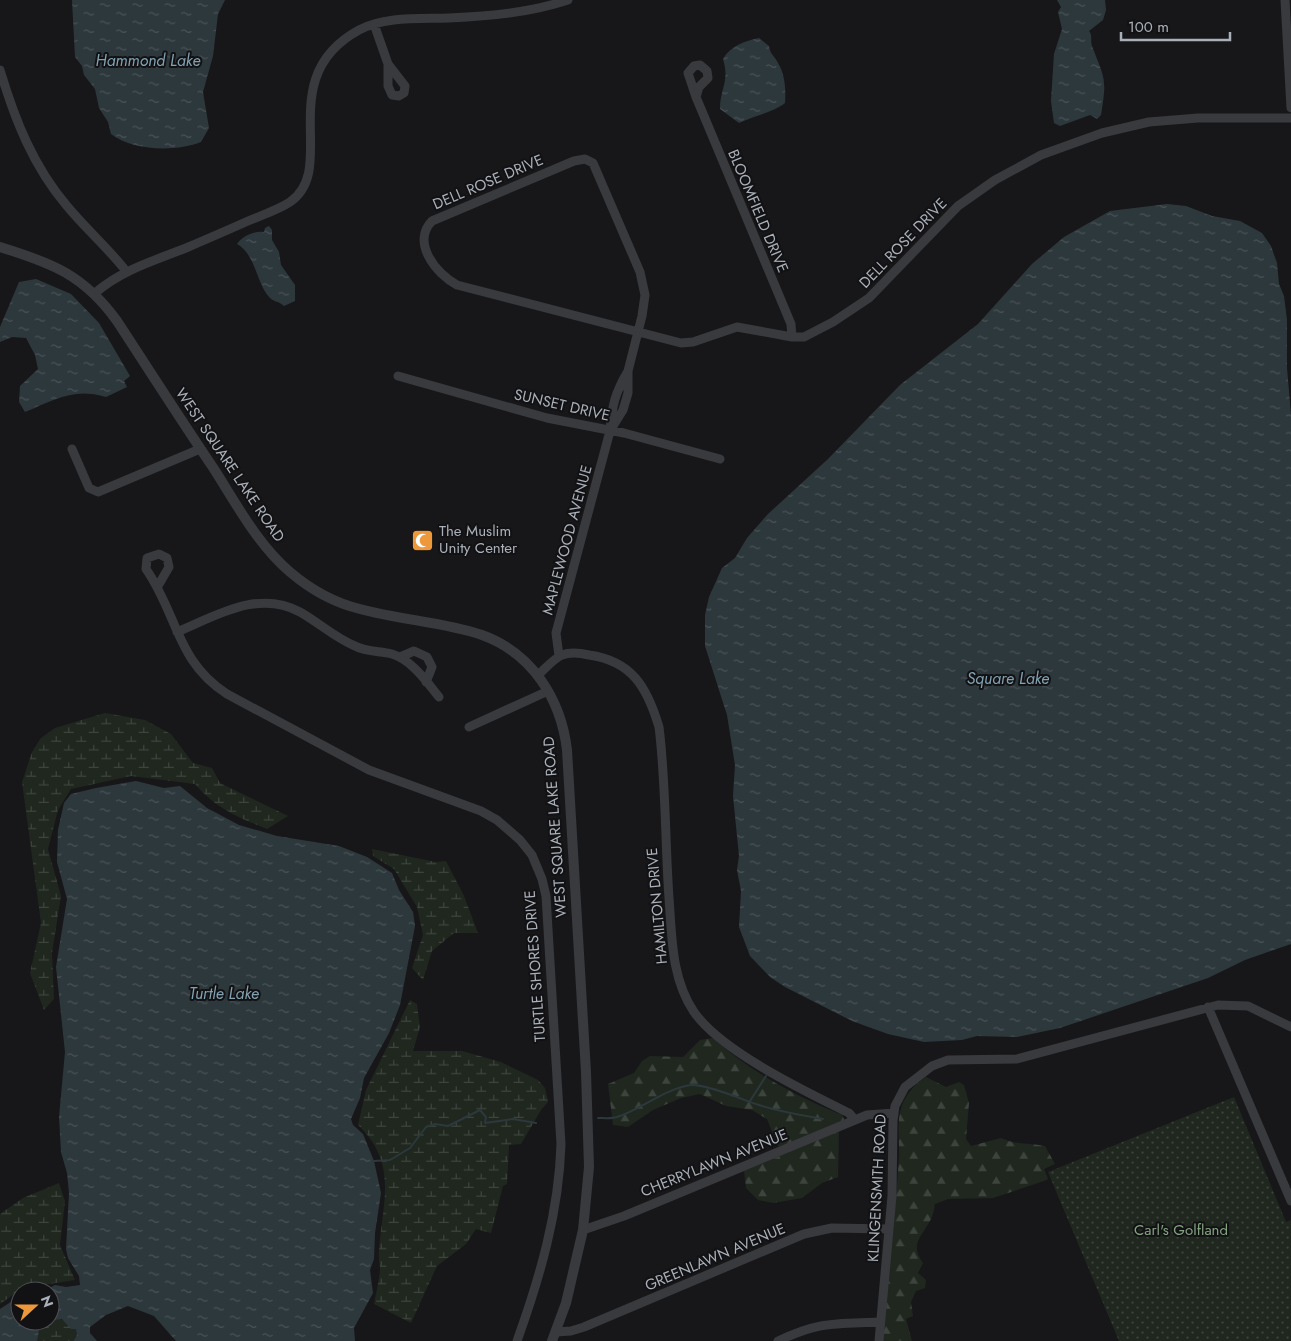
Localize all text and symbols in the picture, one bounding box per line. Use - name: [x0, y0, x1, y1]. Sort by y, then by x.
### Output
- scale bar: [1121, 10, 1230, 42]
- text: 100 m: [1128, 16, 1169, 38]
- water label: Hammond Lake: [96, 49, 200, 72]
- street label: BLOOMFIELD DRIVE: [722, 146, 794, 276]
- street label: DELL ROSE DRIVE: [429, 149, 547, 215]
- street label: DELL ROSE DRIVE: [854, 193, 952, 293]
- street label: SUNSET DRIVE: [512, 383, 612, 427]
- street label: WEST SQUARE LAKE ROAD: [170, 384, 290, 546]
- street label: MAPLEWOOD AVENUE: [536, 463, 598, 617]
- place label: The Muslim Unity Center: [439, 520, 518, 559]
- mosque icon: The Muslim Unity Center: [411, 528, 435, 552]
- water label: Square Lake: [967, 667, 1049, 690]
- street label: WEST SQUARE LAKE ROAD: [538, 736, 572, 918]
- street label: HAMILTON DRIVE: [641, 847, 673, 965]
- street label: TURTLE SHORES DRIVE: [519, 889, 551, 1043]
- water label: Turtle Lake: [189, 982, 259, 1005]
- street label: KLINGENSMITH ROAD: [862, 1113, 892, 1263]
- street label: CHERRYLAWN AVENUE: [637, 1123, 791, 1203]
- street label: GREENLAWN AVENUE: [641, 1217, 789, 1297]
- park label: Carl's Golfland: [1134, 1219, 1228, 1241]
- north arrow: [10, 1281, 60, 1331]
- text: N: [36, 1293, 58, 1310]

